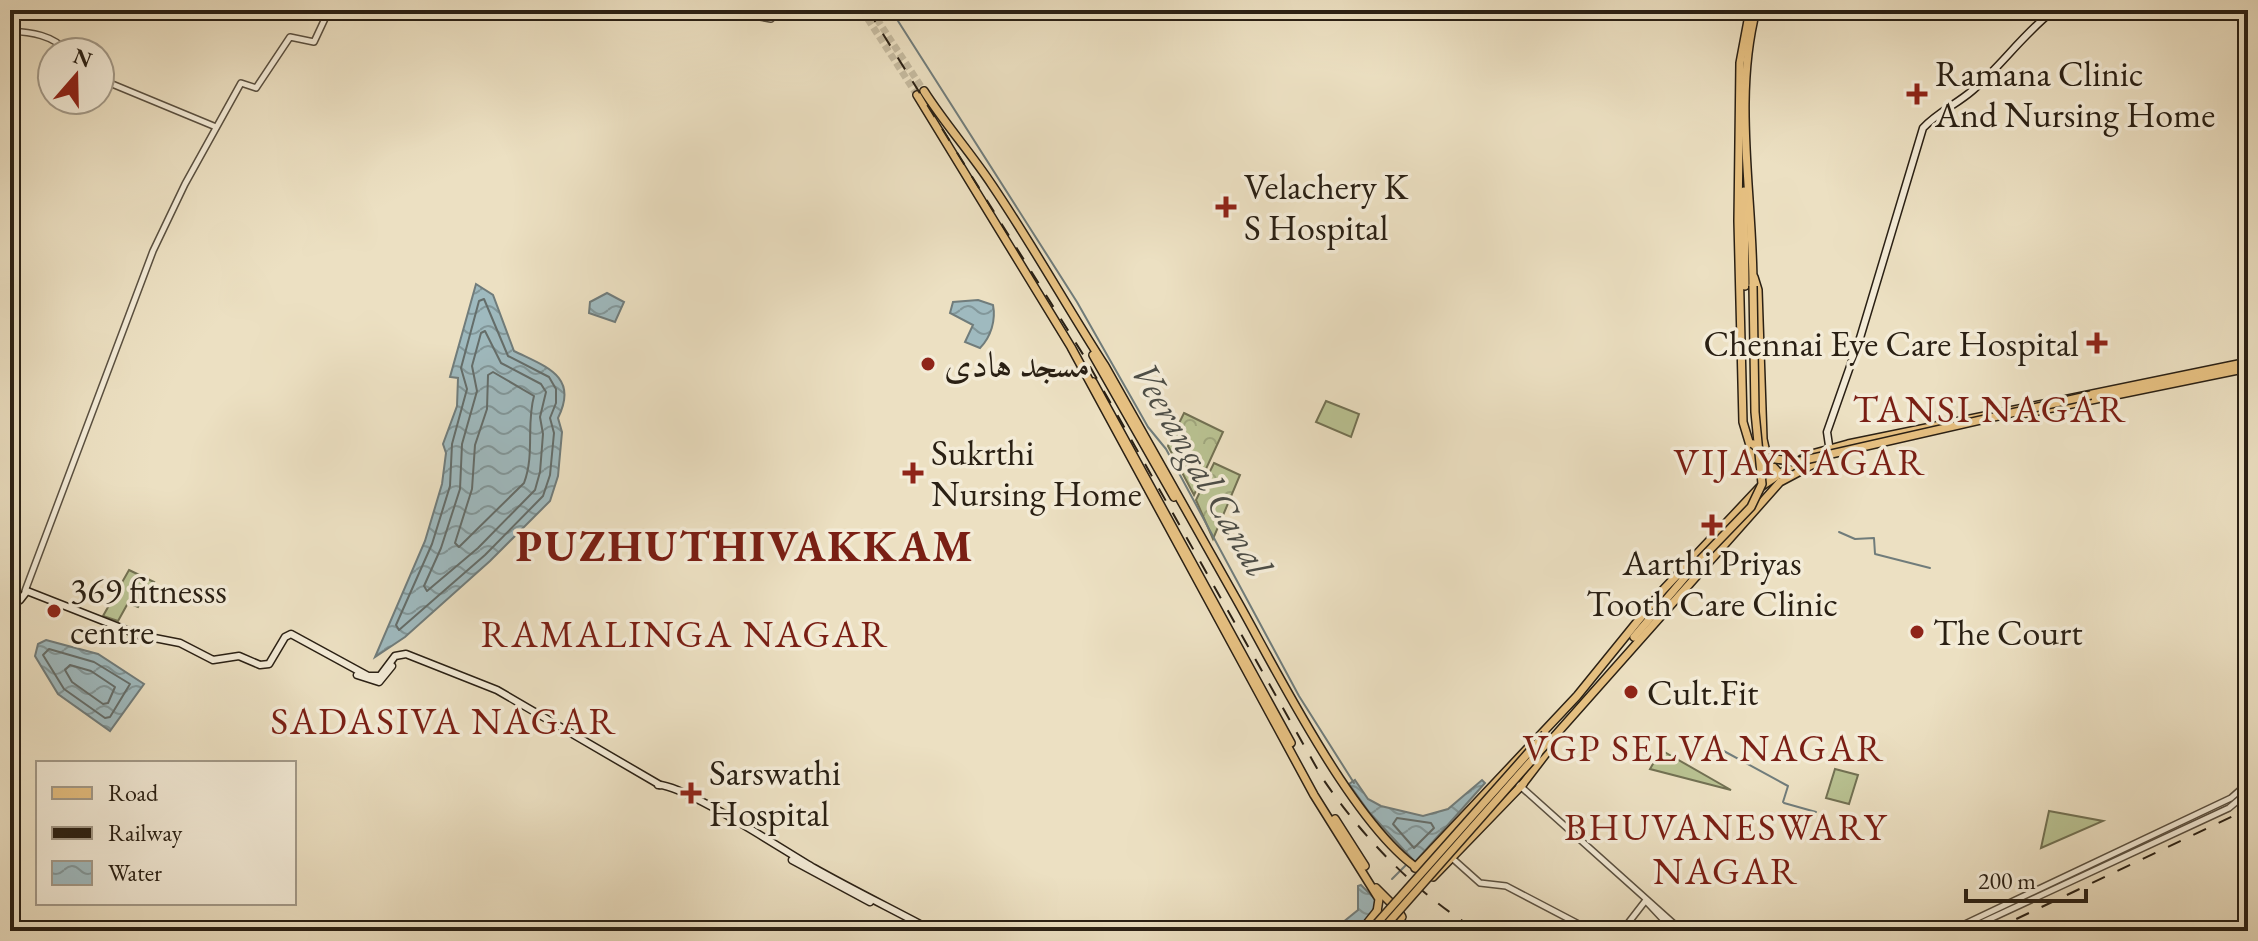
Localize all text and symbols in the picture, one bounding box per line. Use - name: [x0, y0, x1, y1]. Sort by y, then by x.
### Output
- north arrow: [36, 36, 116, 116]
- text: N: [69, 41, 96, 74]
- place label: Ramana Clinic And Nursing Home: [1934, 50, 2215, 138]
- marker: Ramana Clinic And Nursing Home: [1906, 83, 1928, 105]
- place label: Velachery K S Hospital: [1244, 163, 1409, 251]
- marker: Velachery K S Hospital: [1215, 196, 1237, 218]
- place label: Chennai Eye Care Hospital: [1704, 320, 2079, 367]
- marker: Chennai Eye Care Hospital: [2086, 332, 2108, 354]
- place label: مسجد ہادی: [944, 341, 1090, 388]
- water label: Veerangal Canal: [1121, 352, 1284, 586]
- marker: مسجد ہادی: [919, 355, 937, 373]
- district label: TANSI NAGAR: [1852, 384, 2128, 433]
- place label: Sukrthi Nursing Home: [931, 429, 1142, 517]
- district label: VIJAYNAGAR: [1673, 437, 1927, 486]
- marker: Sukrthi Nursing Home: [902, 462, 924, 484]
- marker: Aarthi Priyas Tooth Care Clinic: [1701, 514, 1723, 536]
- district label: PUZHUTHIVAKKAM: [516, 517, 974, 574]
- place label: Aarthi Priyas Tooth Care Clinic: [1586, 539, 1838, 627]
- place label: 369 fitnesss centre: [70, 567, 227, 655]
- marker: 369 fitnesss centre: [45, 602, 63, 620]
- district label: RAMALINGA NAGAR: [481, 609, 889, 658]
- place label: The Court: [1933, 609, 2083, 656]
- marker: The Court: [1908, 623, 1926, 641]
- place label: Cult.Fit: [1647, 669, 1759, 716]
- marker: Cult.Fit: [1622, 683, 1640, 701]
- district label: SADASIVA NAGAR: [270, 696, 618, 745]
- district label: VGP SELVA NAGAR: [1523, 723, 1885, 772]
- place label: Sarswathi Hospital: [709, 749, 841, 837]
- legend: [36, 761, 296, 905]
- text: Road: [108, 777, 159, 808]
- marker: Sarswathi Hospital: [680, 782, 702, 804]
- district label: BHUVANESWARY NAGAR: [1564, 802, 1888, 895]
- text: Railway: [108, 817, 183, 848]
- scale bar: [1966, 853, 2086, 903]
- text: Water: [108, 857, 162, 888]
- text: 200 m: [1978, 865, 2036, 896]

